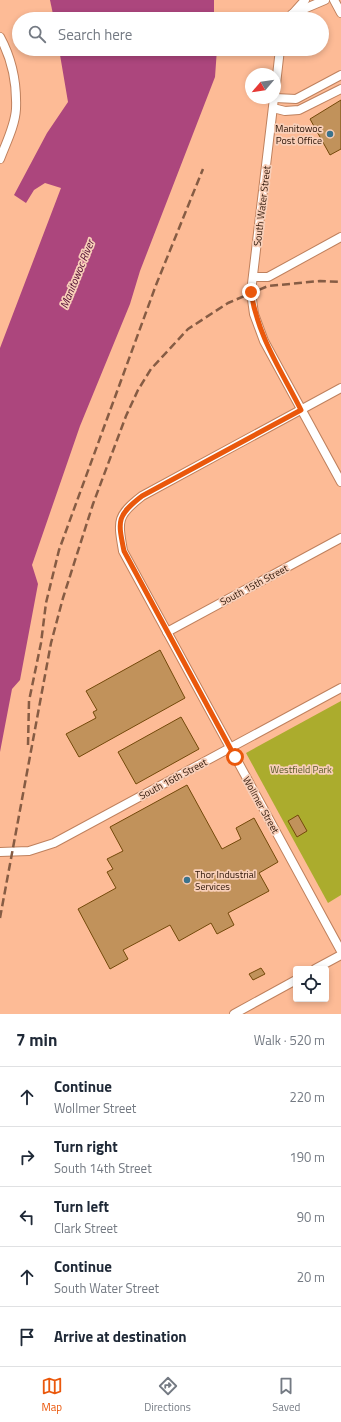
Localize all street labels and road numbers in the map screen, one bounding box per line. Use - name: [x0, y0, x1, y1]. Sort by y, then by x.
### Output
- street label: South Water Street: [250, 164, 274, 247]
- street label: South 15th Street: [217, 561, 291, 609]
- street label: South 16th Street: [136, 755, 210, 803]
- street label: Wollmer Street: [239, 774, 283, 837]

